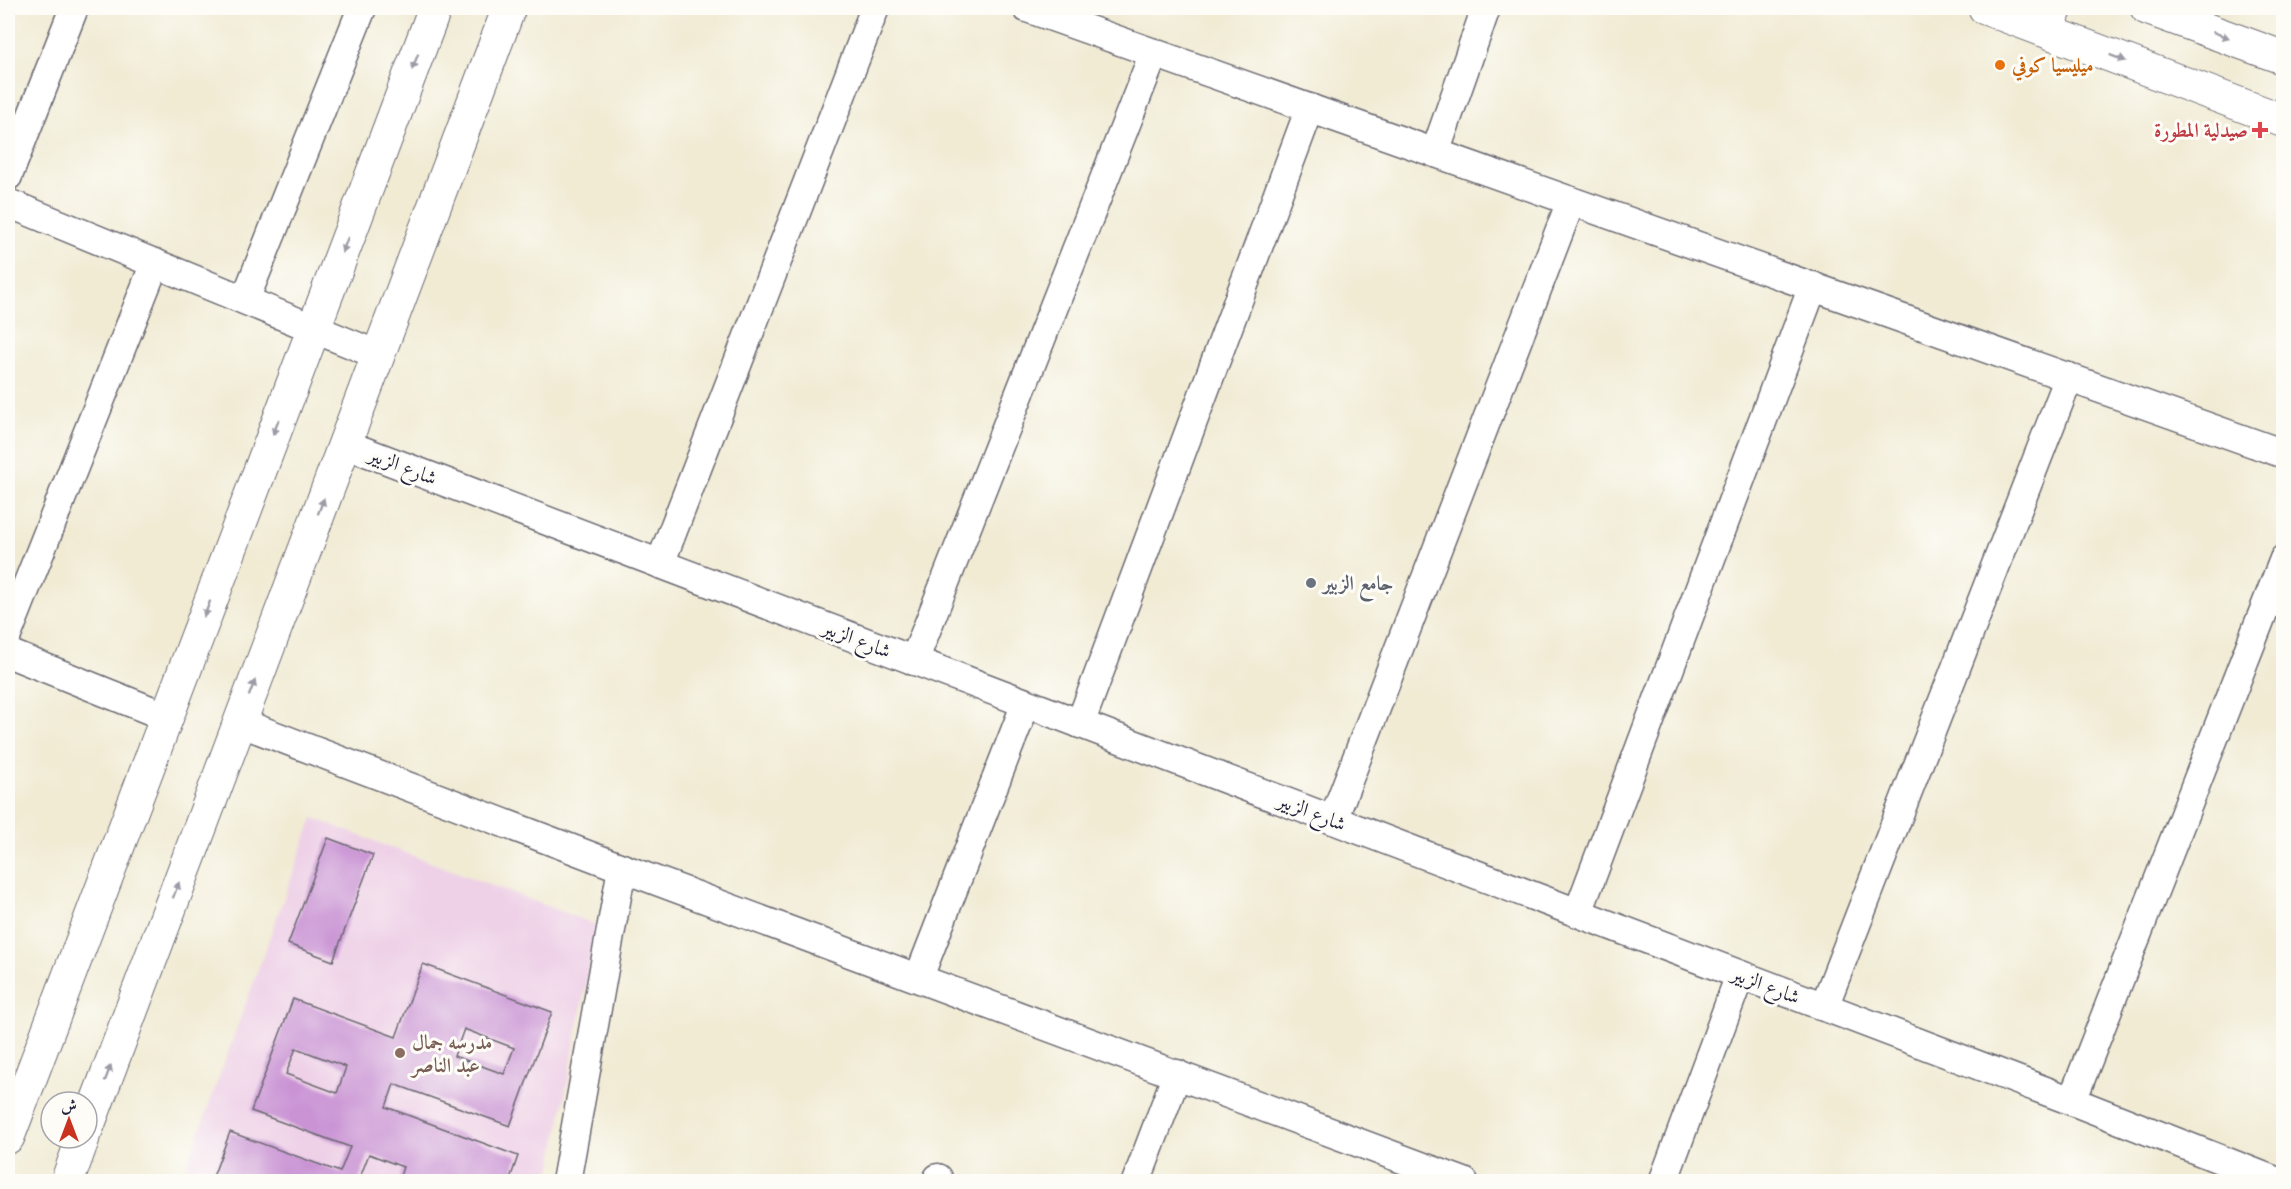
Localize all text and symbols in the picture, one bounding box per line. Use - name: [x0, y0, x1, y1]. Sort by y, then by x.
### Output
- one-way arrow: [2212, 31, 2230, 40]
- one-way arrow: [409, 53, 419, 71]
- place label: ميليسيا كوفي: [2011, 53, 2094, 81]
- one-way arrow: [2110, 54, 2128, 64]
- marker: ميليسيا كوفي: [1993, 58, 2007, 72]
- place label: صيدلية المطورة: [2154, 118, 2248, 143]
- marker: صيدلية المطورة: [2253, 123, 2267, 137]
- one-way arrow: [340, 236, 350, 254]
- one-way arrow: [271, 418, 281, 436]
- street label: شارع الزبير: [362, 441, 440, 496]
- one-way arrow: [317, 497, 326, 515]
- place label: جامع الزبير: [1321, 571, 1393, 602]
- marker: جامع الزبير: [1304, 576, 1318, 590]
- one-way arrow: [202, 600, 212, 618]
- street label: شارع الزبير: [816, 614, 894, 669]
- one-way arrow: [248, 679, 257, 697]
- street label: شارع الزبير: [1271, 787, 1349, 842]
- one-way arrow: [171, 881, 181, 899]
- street label: شارع الزبير: [1725, 960, 1803, 1015]
- place label: مدرسه جمال عبد الناصر: [410, 1030, 492, 1078]
- marker: مدرسه جمال عبد الناصر: [393, 1046, 407, 1060]
- one-way arrow: [103, 1064, 113, 1082]
- north arrow: [39, 1090, 99, 1150]
- text: ش: [61, 1095, 77, 1115]

